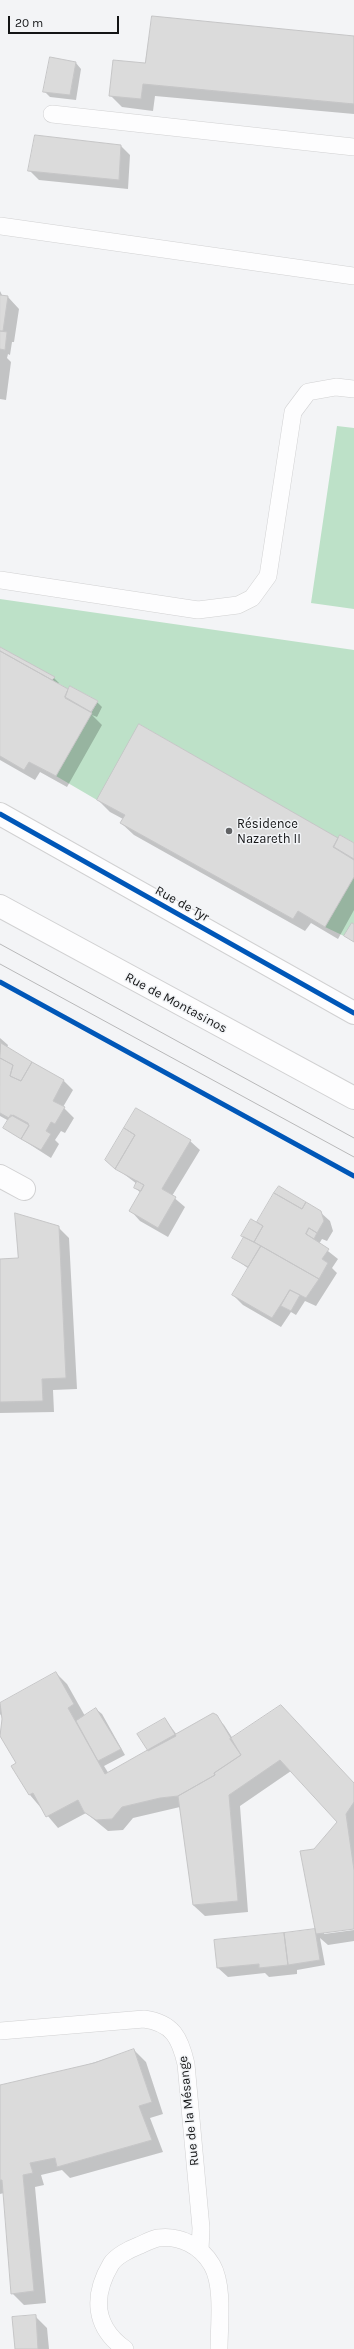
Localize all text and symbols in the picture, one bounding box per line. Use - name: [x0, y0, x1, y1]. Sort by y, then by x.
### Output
- scale bar: [10, 8, 121, 34]
- text: 20 m: [15, 16, 43, 30]
- place label: Résidence Nazareth II: [237, 816, 301, 847]
- marker: Résidence Nazareth II: [224, 826, 234, 836]
- street label: Rue de Tyr: [152, 883, 212, 925]
- street label: Rue de Montasinos: [122, 969, 230, 1037]
- street label: Rue de la Mésange: [175, 2055, 203, 2167]

